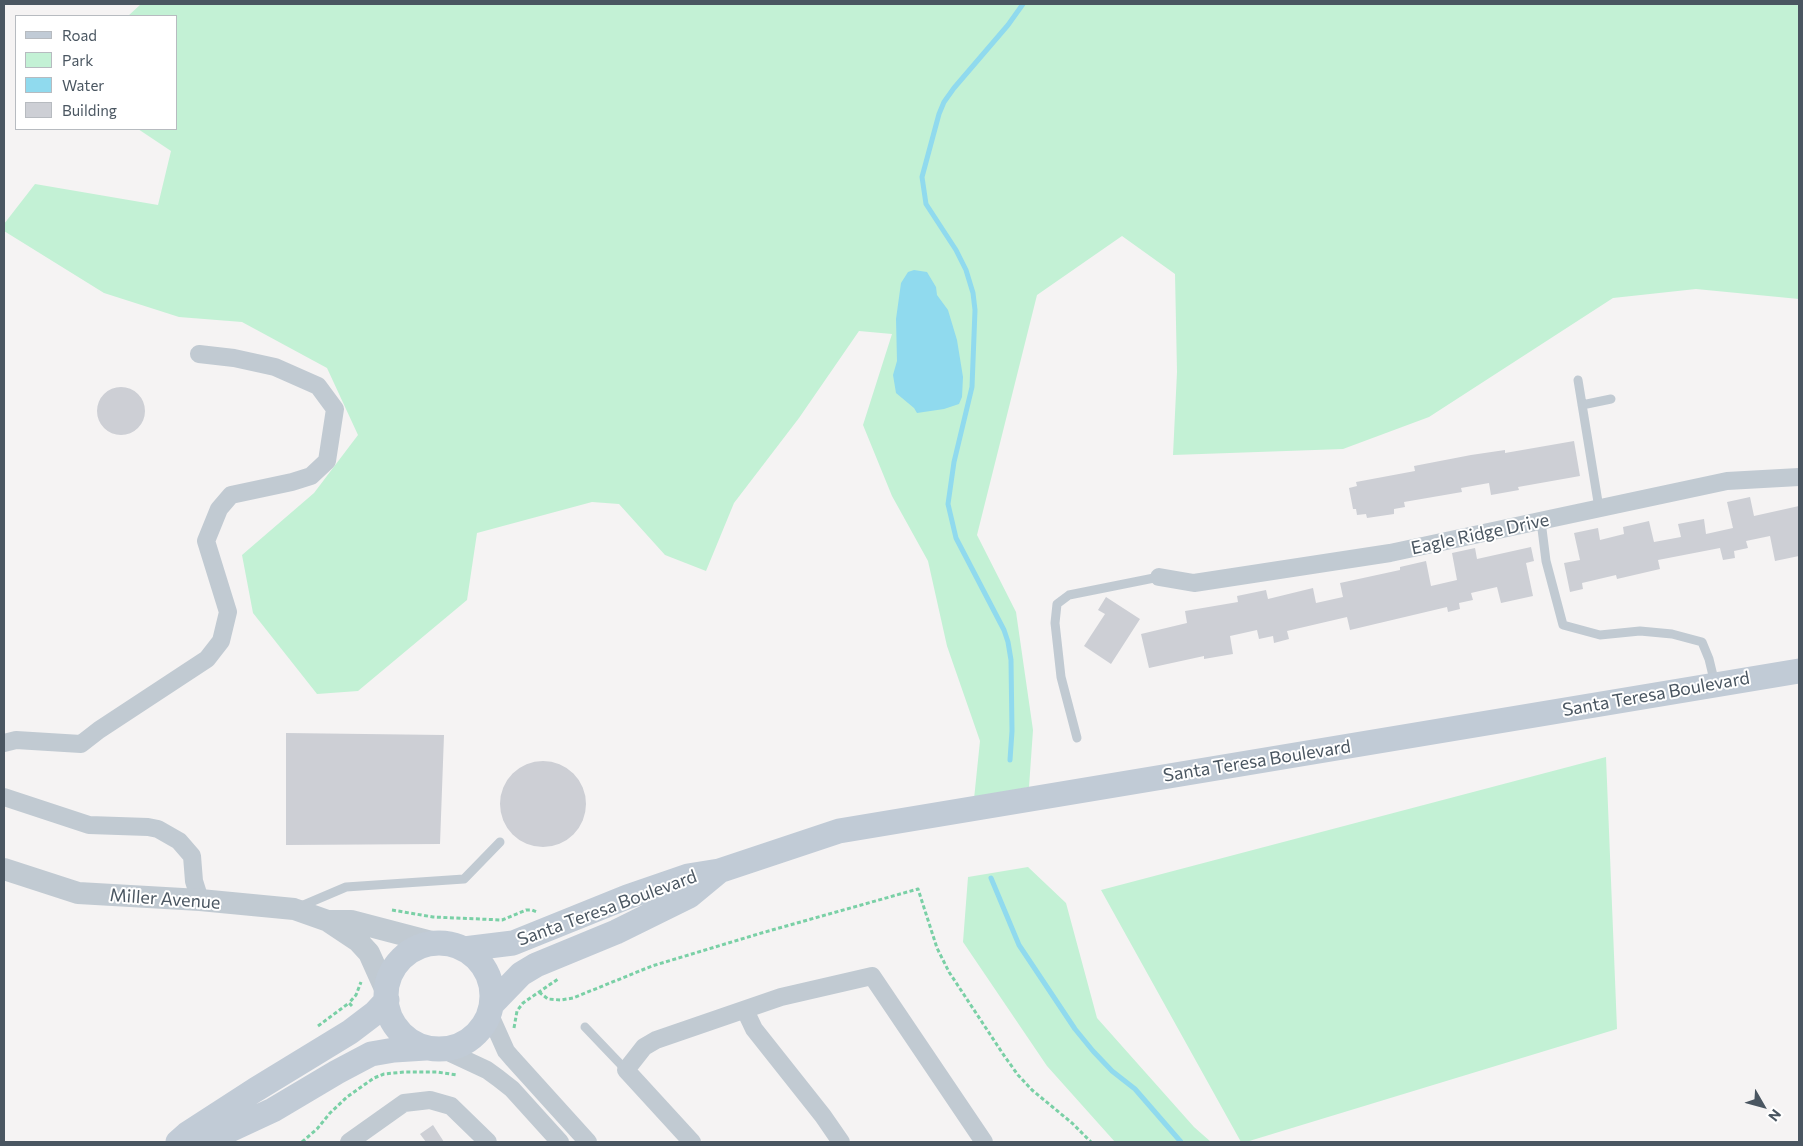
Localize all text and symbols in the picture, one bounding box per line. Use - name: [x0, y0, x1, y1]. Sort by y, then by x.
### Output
- legend: [15, 15, 178, 130]
- text: Road: [62, 26, 97, 44]
- text: Park: [62, 51, 93, 69]
- text: Water: [62, 76, 104, 94]
- text: Building: [62, 101, 117, 119]
- street label: Eagle Ridge Drive: [1409, 509, 1551, 559]
- street label: Santa Teresa Boulevard: [1561, 667, 1751, 721]
- street label: Santa Teresa Boulevard: [1162, 736, 1352, 786]
- street label: Santa Teresa Boulevard: [514, 865, 700, 951]
- street label: Miller Avenue: [109, 884, 221, 914]
- north arrow: [1738, 1081, 1788, 1131]
- text: N: [1765, 1106, 1785, 1125]

